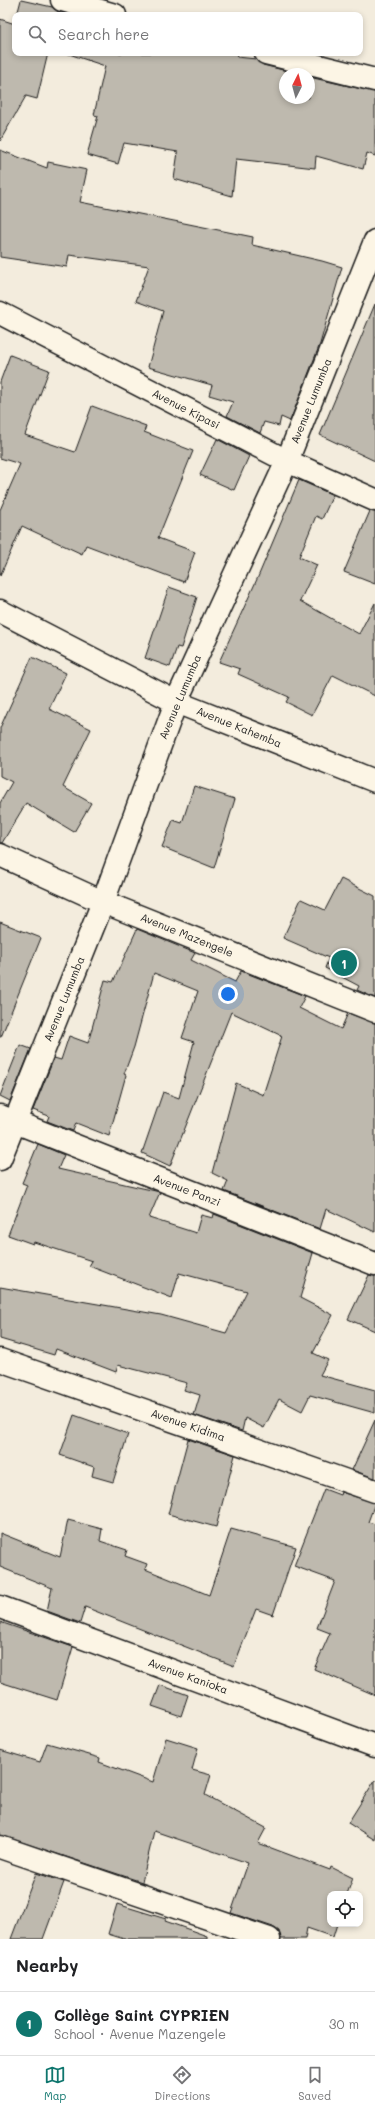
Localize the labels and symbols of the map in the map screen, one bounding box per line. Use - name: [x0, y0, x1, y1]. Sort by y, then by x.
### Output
- north arrow: [279, 68, 315, 104]
- street label: Avenue Lumumba: [287, 356, 335, 446]
- street label: Avenue Kipasi: [150, 385, 223, 432]
- street label: Avenue Lumumba: [155, 652, 204, 742]
- street label: Avenue Kahemba: [194, 703, 284, 751]
- street label: Avenue Mazengele: [138, 909, 236, 960]
- pin: 1: [331, 948, 357, 978]
- street label: Avenue Lumumba: [40, 954, 88, 1044]
- your location: [218, 984, 238, 1004]
- street label: Avenue Panzi: [151, 1170, 223, 1209]
- street label: Avenue Kidima: [149, 1405, 227, 1444]
- street label: Avenue Kanioka: [146, 1654, 230, 1697]

